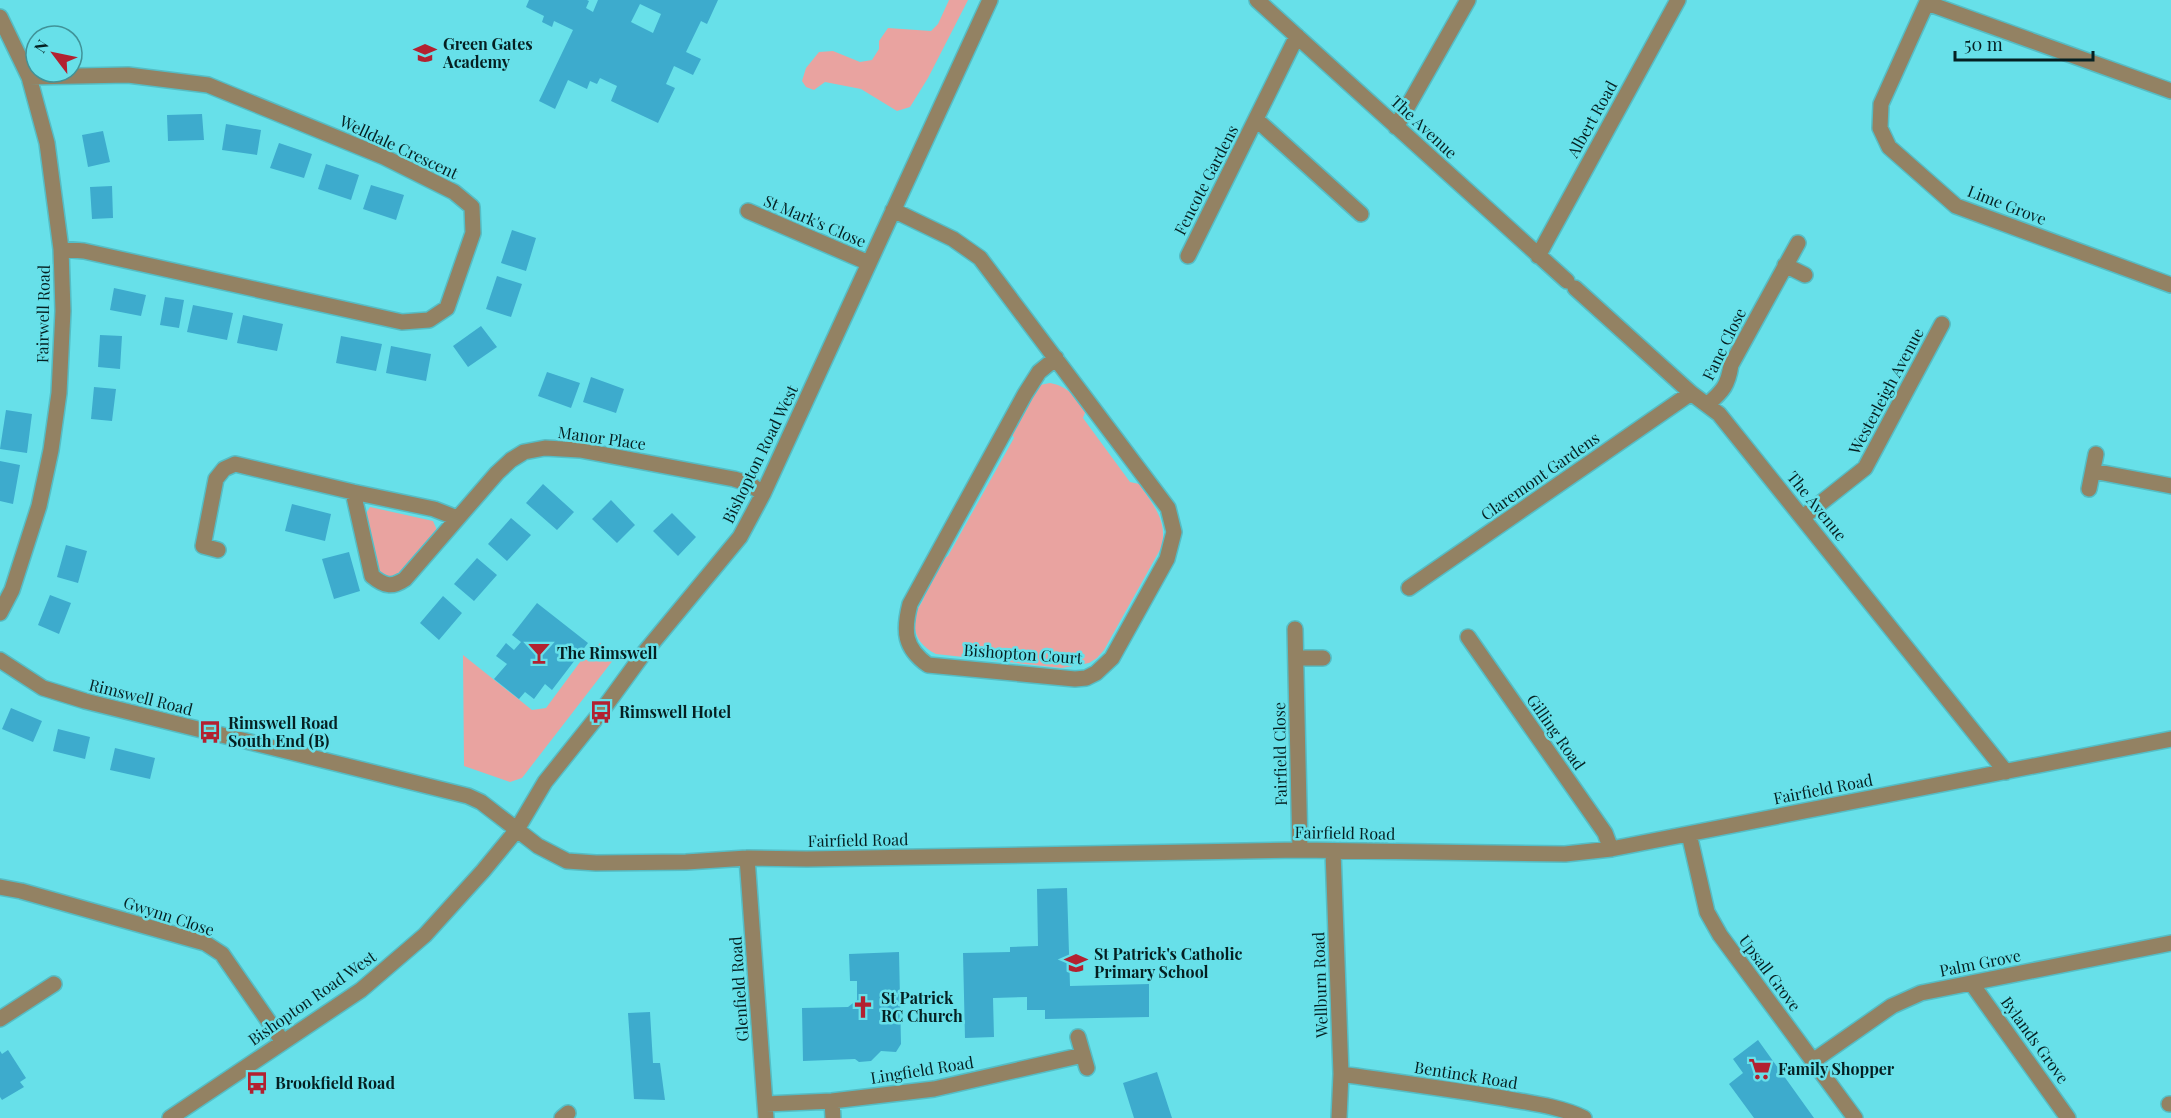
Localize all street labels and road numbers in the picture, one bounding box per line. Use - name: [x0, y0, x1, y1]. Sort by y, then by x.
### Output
- street label: Albert Road: [1561, 77, 1621, 162]
- street label: The Avenue: [1387, 90, 1462, 163]
- street label: Welldale Crescent: [336, 109, 462, 183]
- street label: Fencote Gardens: [1169, 121, 1242, 238]
- street label: Lime Grove: [1965, 180, 2050, 229]
- street label: St Mark's Close: [761, 190, 869, 252]
- street label: Fairwell Road: [31, 265, 54, 363]
- street label: Fane Close: [1697, 304, 1750, 383]
- street label: Westerleigh Avenue: [1843, 324, 1928, 459]
- street label: Bishopton Road West: [717, 381, 802, 526]
- street label: Manor Place: [557, 421, 647, 454]
- street label: Claremont Gardens: [1476, 427, 1603, 524]
- street label: The Avenue: [1783, 467, 1852, 545]
- street label: Bishopton Court: [963, 639, 1083, 668]
- street label: Rimswell Road: [87, 673, 195, 720]
- street label: Gilling Road: [1523, 690, 1590, 774]
- street label: Fairfield Close: [1268, 702, 1291, 806]
- street label: Fairfield Road: [1771, 769, 1874, 808]
- street label: Fairfield Road: [1294, 821, 1396, 844]
- street label: Fairfield Road: [807, 828, 909, 851]
- street label: Gwynn Close: [121, 891, 217, 940]
- street label: Upsall Grove: [1735, 930, 1806, 1015]
- street label: Wellburn Road: [1307, 932, 1332, 1039]
- street label: Glenfield Road: [724, 936, 753, 1042]
- street label: Palm Grove: [1937, 944, 2022, 981]
- street label: Bishopton Road West: [244, 945, 380, 1050]
- street label: Bylands Grove: [1997, 992, 2074, 1087]
- street label: Lingfield Road: [869, 1051, 975, 1088]
- street label: Bentinck Road: [1413, 1056, 1519, 1093]

